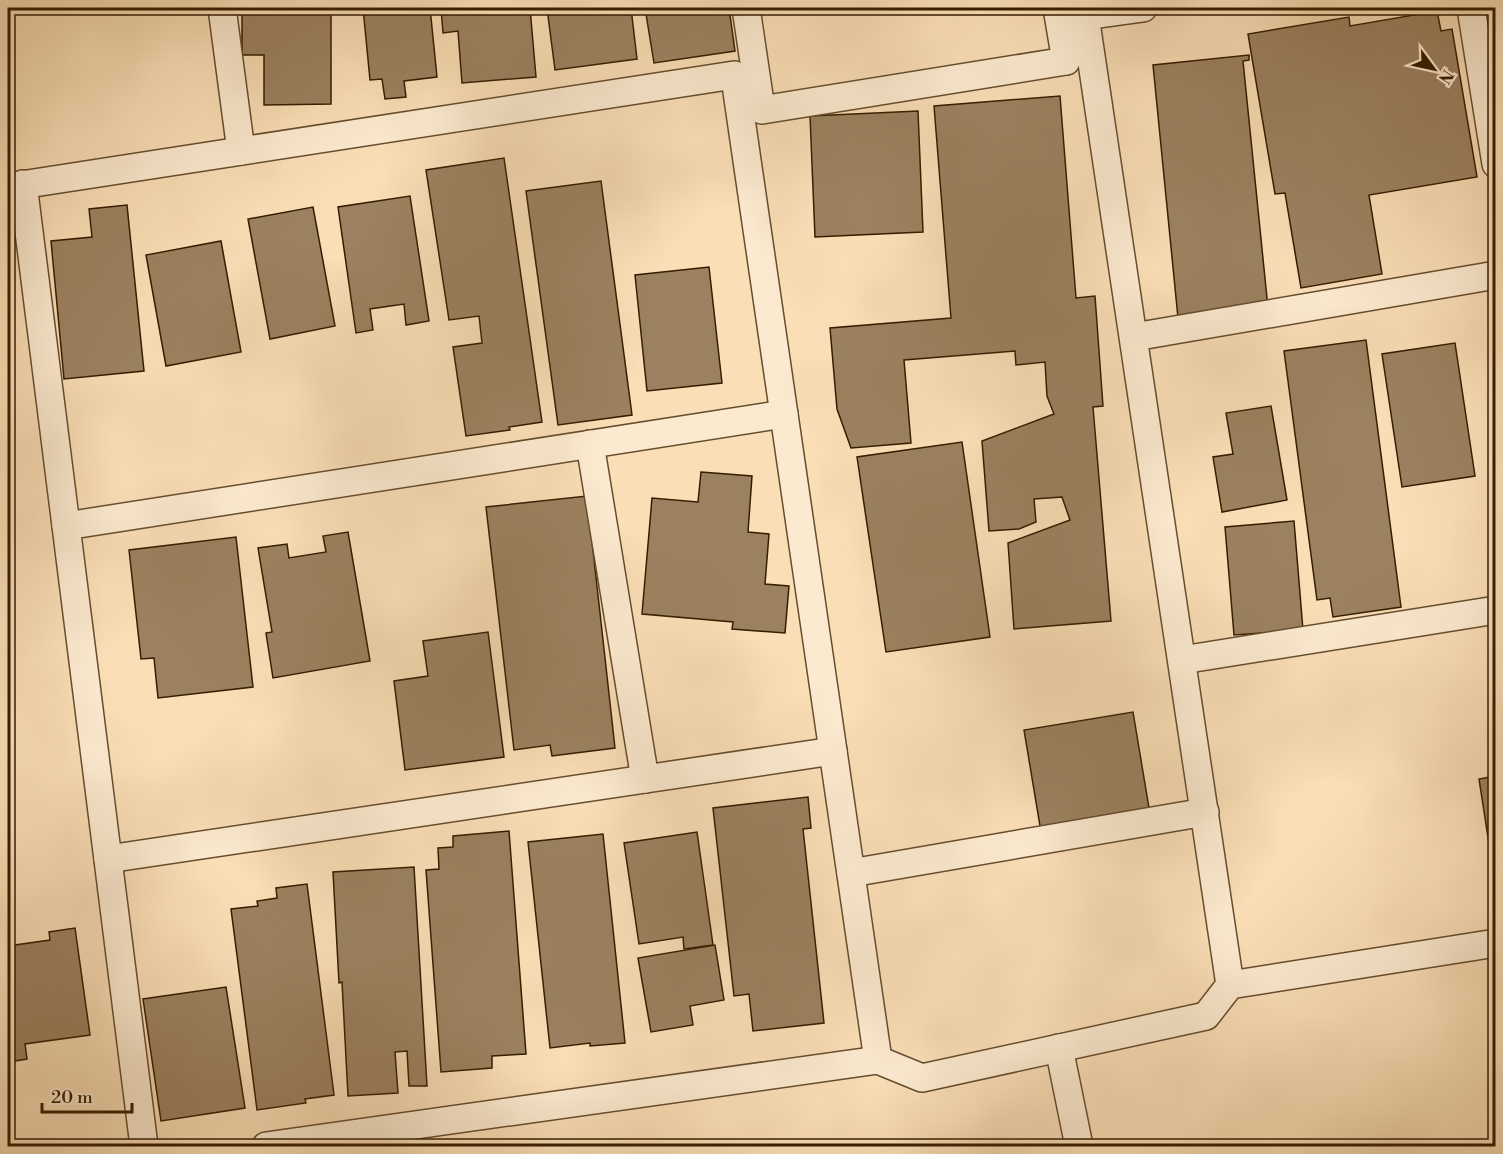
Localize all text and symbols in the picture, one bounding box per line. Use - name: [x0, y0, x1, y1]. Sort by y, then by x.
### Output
- north arrow: [1404, 39, 1464, 99]
- text: N: [1434, 66, 1458, 88]
- scale bar: [42, 1076, 132, 1114]
- text: 20 m: [51, 1086, 93, 1109]

